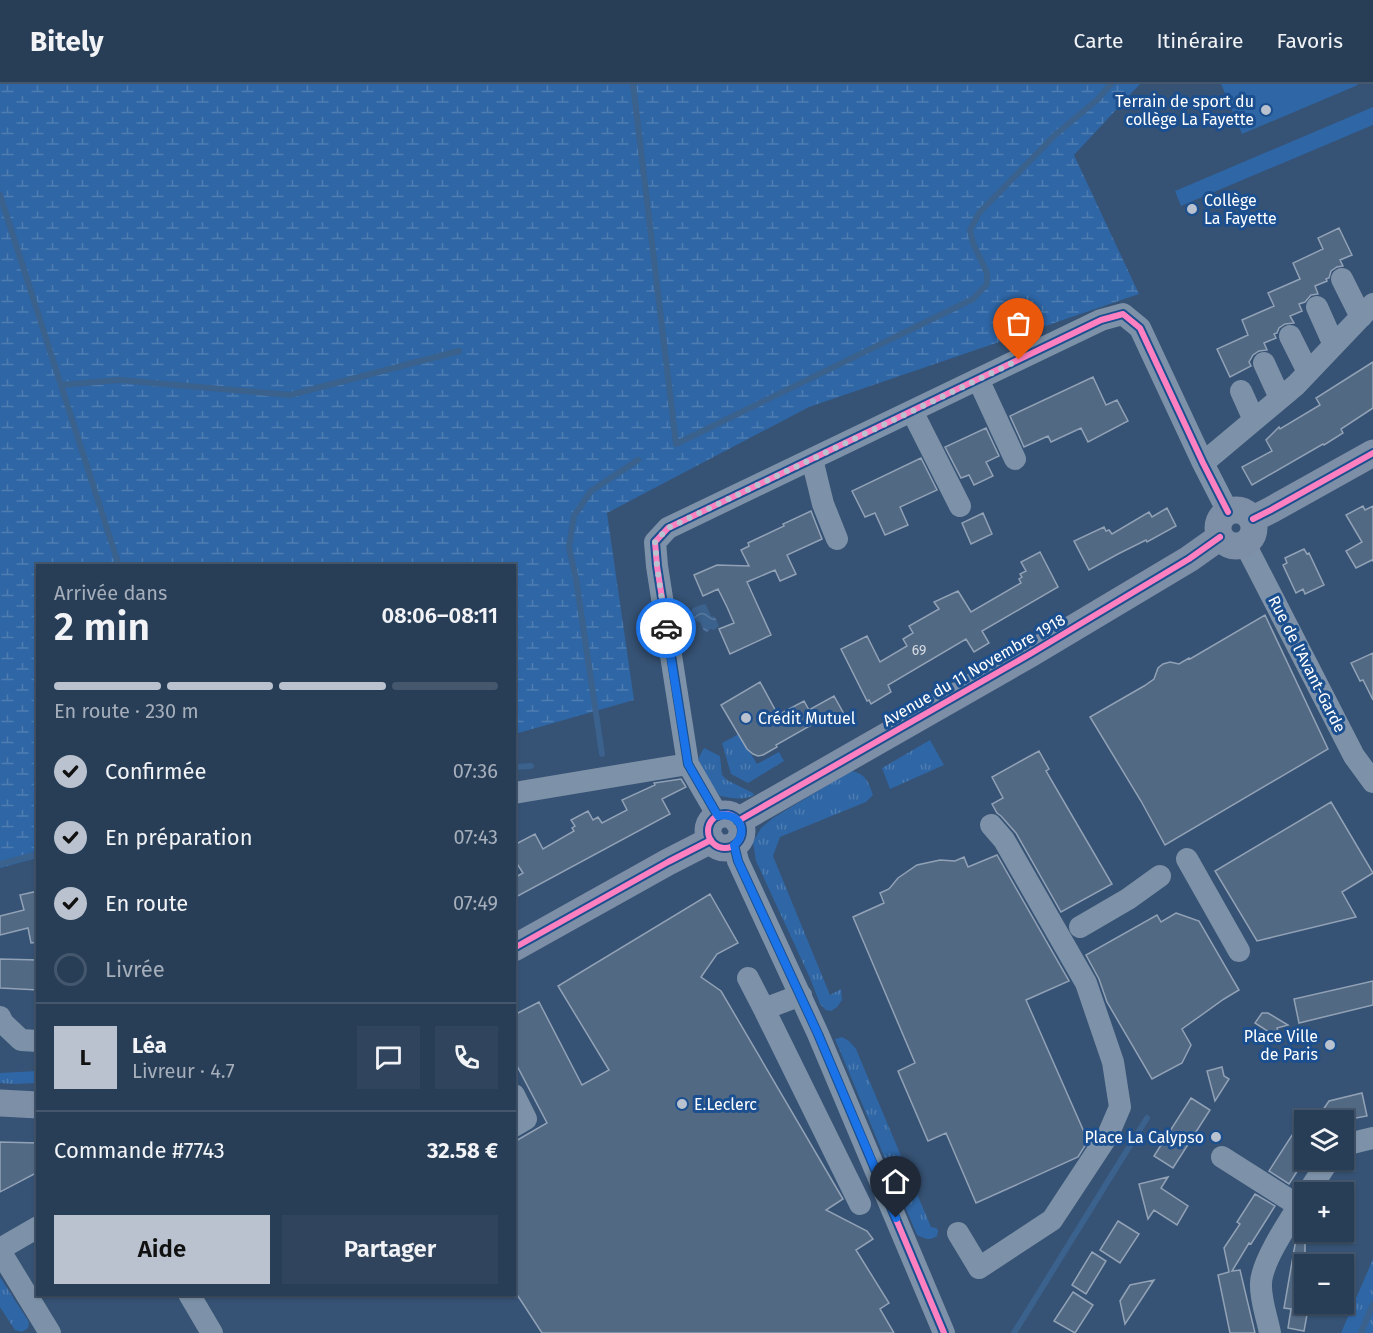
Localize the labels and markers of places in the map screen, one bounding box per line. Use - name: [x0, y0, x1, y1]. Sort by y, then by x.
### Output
- place label: Terrain de sport du collège La Fayette: [1115, 92, 1254, 129]
- marker: Terrain de sport du collège La Fayette: [1259, 103, 1273, 117]
- place label: Collège La Fayette: [1204, 191, 1277, 228]
- marker: Collège La Fayette: [1185, 202, 1199, 216]
- pin: [993, 298, 1044, 360]
- place label: Crédit Mutuel: [758, 709, 856, 728]
- marker: Crédit Mutuel: [739, 711, 753, 725]
- place label: Place Ville de Paris: [1244, 1027, 1318, 1064]
- marker: Place Ville de Paris: [1323, 1038, 1337, 1052]
- place label: E.Leclerc: [694, 1095, 757, 1114]
- marker: E.Leclerc: [675, 1097, 689, 1111]
- place label: Place La Calypso: [1084, 1128, 1204, 1147]
- marker: Place La Calypso: [1209, 1130, 1223, 1144]
- pin: [870, 1156, 921, 1218]

